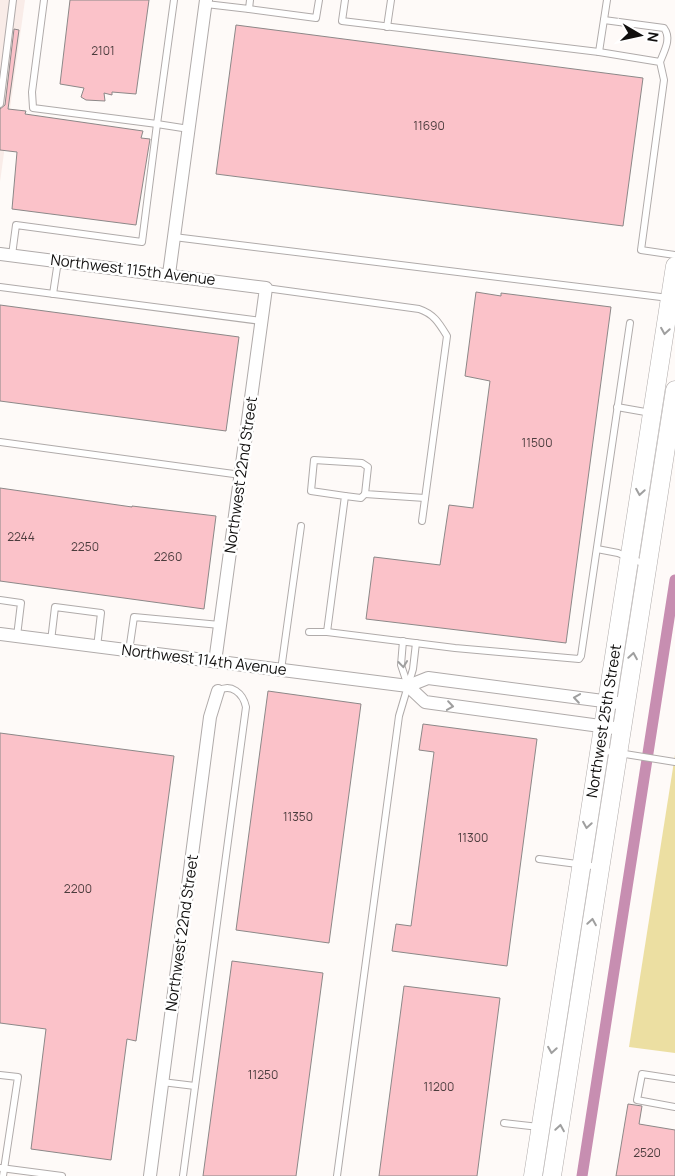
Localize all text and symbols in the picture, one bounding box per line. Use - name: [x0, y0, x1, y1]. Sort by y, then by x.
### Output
- north arrow: [615, 10, 665, 60]
- text: N: [643, 31, 664, 44]
- house number: 2101: [91, 42, 115, 59]
- house number: 11690: [413, 117, 445, 134]
- street label: Northwest 115th Avenue: [49, 249, 217, 290]
- one-way arrow: [660, 327, 670, 336]
- street label: Northwest 22nd Street: [219, 395, 262, 555]
- house number: 11500: [522, 434, 552, 451]
- one-way arrow: [635, 487, 645, 496]
- house number: 2244: [7, 528, 35, 545]
- house number: 2250: [71, 538, 99, 555]
- house number: 2260: [154, 548, 182, 565]
- street label: Northwest 114th Avenue: [120, 639, 288, 680]
- street label: Northwest 25th Street: [581, 642, 626, 799]
- one-way arrow: [628, 652, 638, 661]
- one-way arrow: [397, 661, 408, 669]
- one-way arrow: [573, 693, 581, 704]
- one-way arrow: [446, 700, 454, 710]
- house number: 11350: [283, 808, 313, 825]
- one-way arrow: [583, 821, 593, 830]
- house number: 11300: [458, 829, 488, 846]
- street label: Northwest 22nd Street: [160, 853, 203, 1013]
- house number: 2200: [64, 880, 92, 897]
- one-way arrow: [586, 918, 597, 926]
- one-way arrow: [548, 1045, 558, 1054]
- house number: 11250: [248, 1066, 278, 1083]
- house number: 11200: [424, 1078, 454, 1095]
- one-way arrow: [554, 1123, 564, 1132]
- house number: 2520: [633, 1144, 661, 1161]

